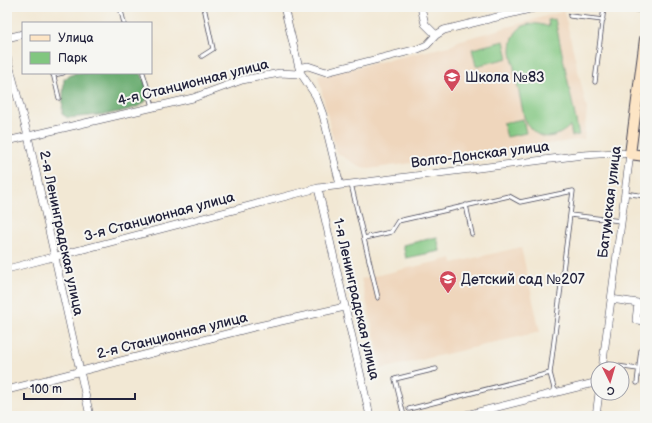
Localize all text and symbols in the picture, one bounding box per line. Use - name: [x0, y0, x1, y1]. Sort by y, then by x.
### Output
- legend: [22, 22, 152, 74]
- text: Улица: [58, 31, 94, 46]
- text: Парк: [58, 51, 88, 66]
- street label: 4-я Станционная улица: [116, 55, 271, 109]
- school or university icon: Школа №83: [442, 67, 462, 92]
- place label: Школа №83: [465, 69, 545, 86]
- street label: Волго-Донская улица: [410, 137, 551, 171]
- street label: Батумская улица: [594, 144, 625, 259]
- street label: 2-я Ленинградская улица: [36, 149, 87, 318]
- street label: 3-я Станционная улица: [82, 188, 237, 245]
- street label: 1-я Ленинградская улица: [330, 217, 384, 382]
- school or university icon: Детский сад №207: [438, 269, 458, 294]
- place label: Детский сад №207: [461, 271, 585, 288]
- street label: 2-я Станционная улица: [95, 308, 250, 362]
- north arrow: [590, 361, 630, 401]
- scale bar: [24, 375, 135, 401]
- text: 100 m: [30, 382, 62, 397]
- text: С: [606, 384, 615, 397]

